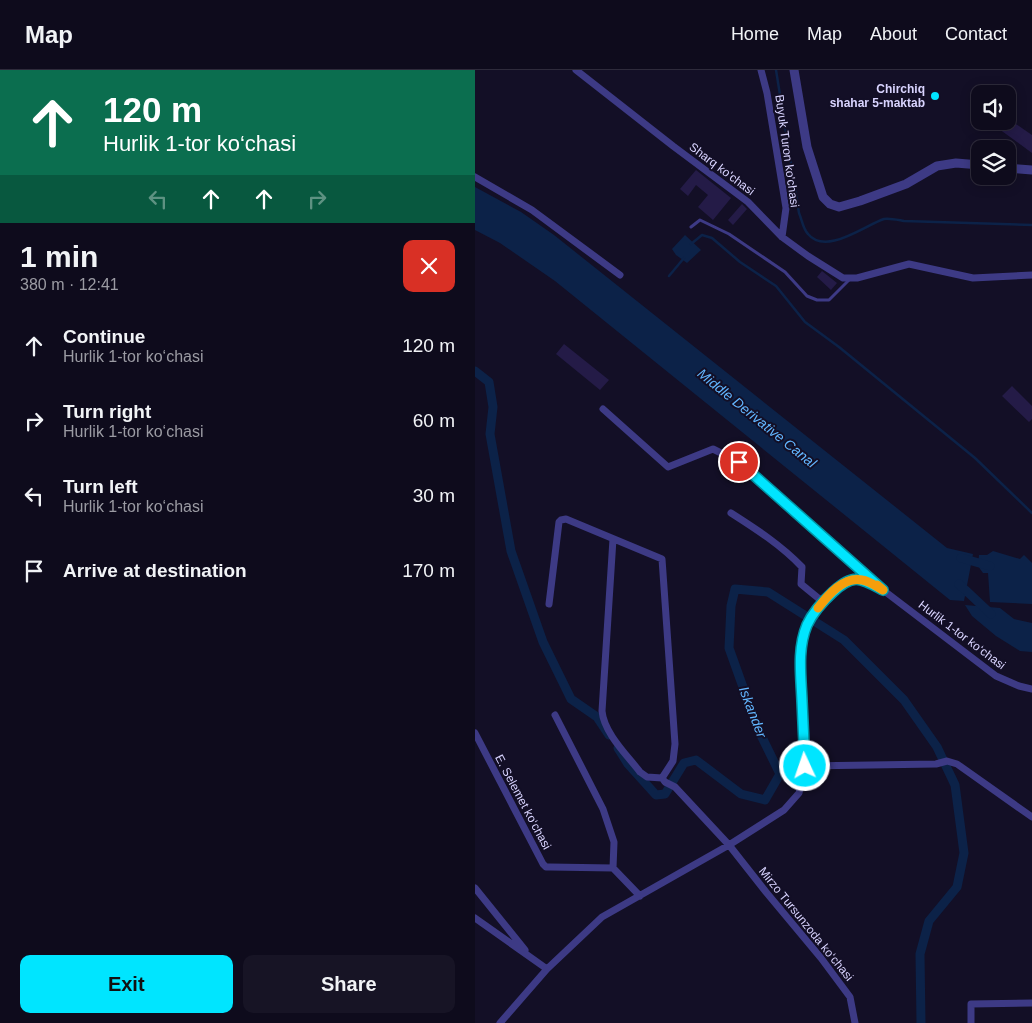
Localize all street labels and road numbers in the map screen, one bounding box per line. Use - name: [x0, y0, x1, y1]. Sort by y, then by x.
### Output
- street label: Buyuk Turon ko'chasi: [772, 94, 802, 208]
- street label: Sharq ko'chasi: [687, 140, 757, 198]
- street label: Hurlik 1-tor ko‘chasi: [916, 598, 1008, 672]
- street label: E. Selemet ko‘chasi: [492, 752, 554, 852]
- street label: Mirzo Tursunzoda ko‘chasi: [756, 864, 856, 984]

